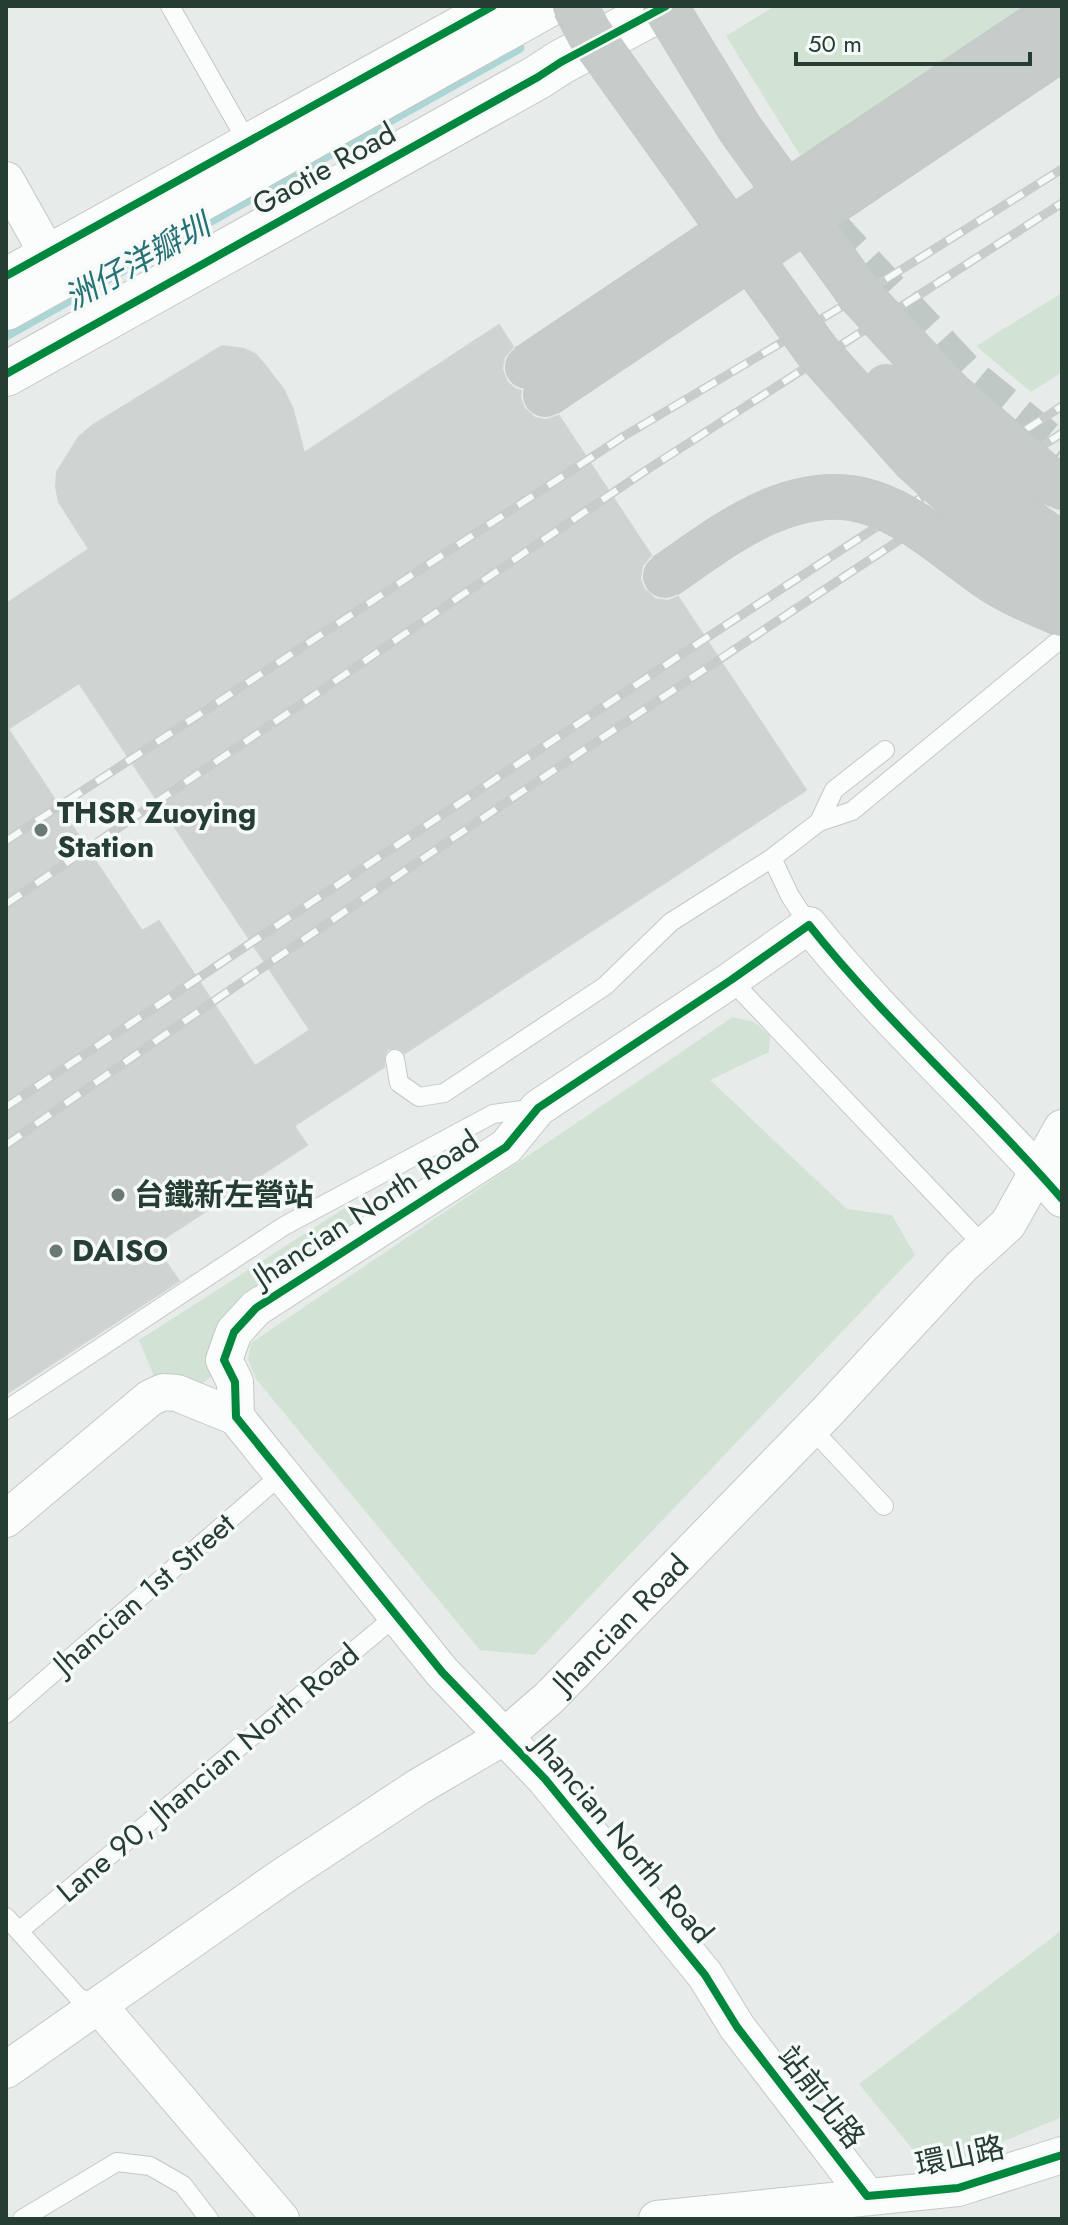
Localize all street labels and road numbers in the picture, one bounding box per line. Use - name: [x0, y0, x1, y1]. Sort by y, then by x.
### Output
- street label: Gaotie Road: [244, 111, 403, 226]
- street label: Jhancian North Road: [241, 1119, 487, 1300]
- street label: Jhancian 1st Street: [41, 1502, 244, 1687]
- street label: Jhancian Road: [540, 1544, 698, 1706]
- street label: Lane 90, Jhancian North Road: [47, 1633, 368, 1912]
- street label: Jhancian North Road: [520, 1722, 724, 1952]
- street label: 站前北路: [768, 2036, 875, 2157]
- street label: 環山路: [911, 2125, 1008, 2186]

